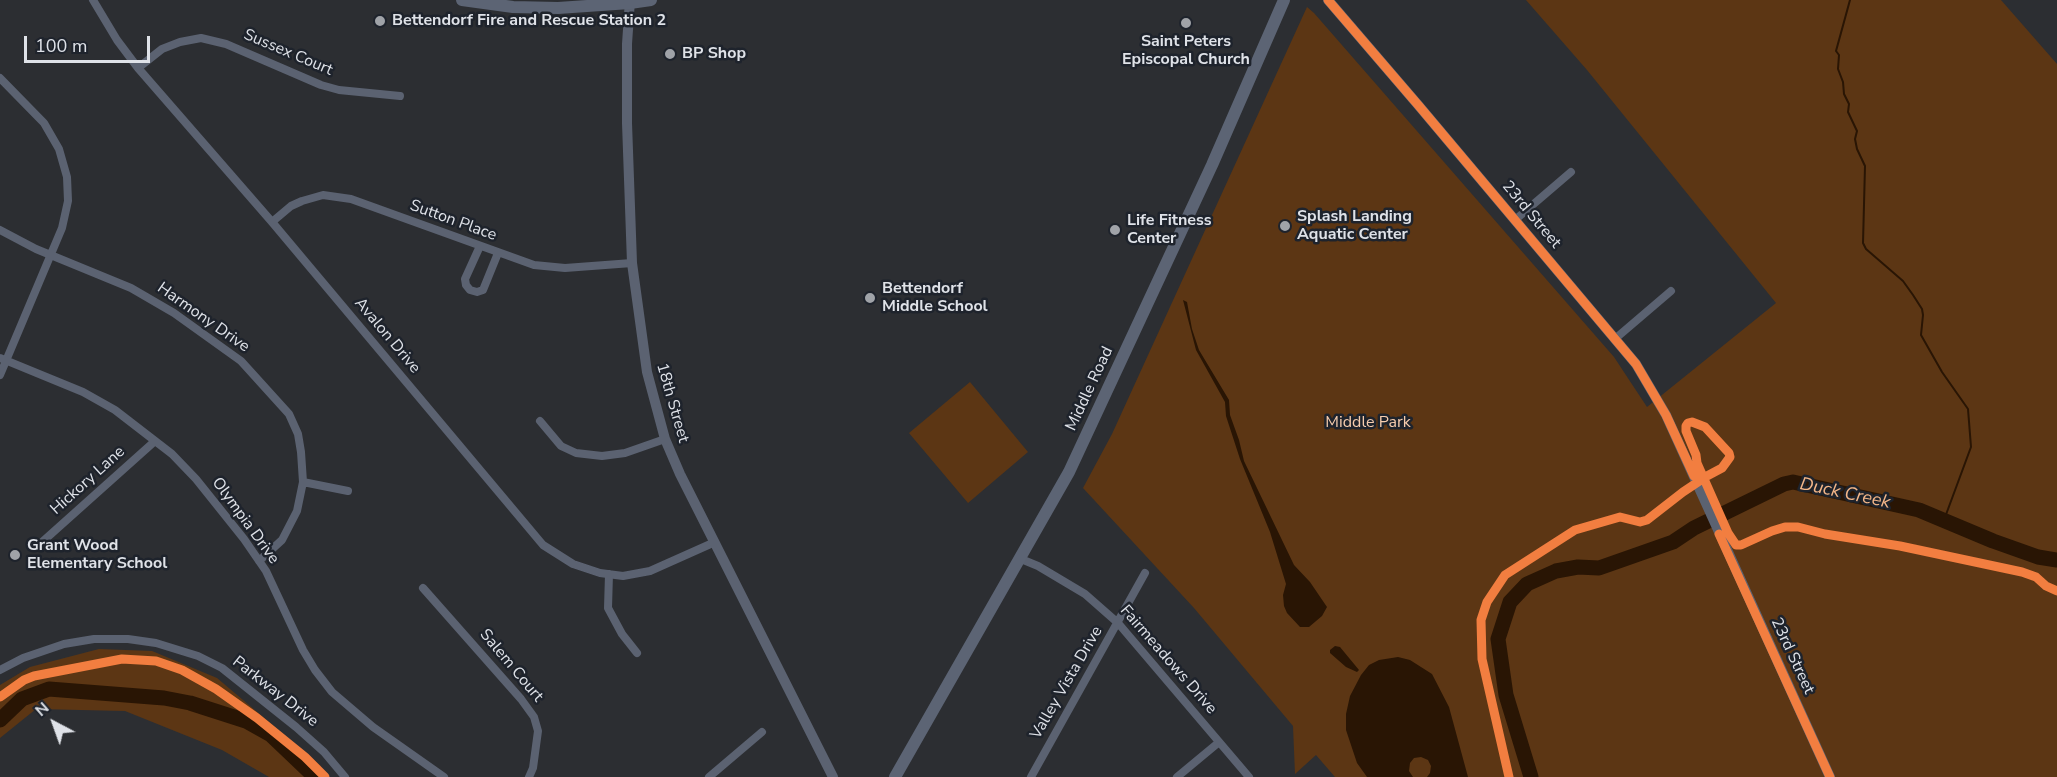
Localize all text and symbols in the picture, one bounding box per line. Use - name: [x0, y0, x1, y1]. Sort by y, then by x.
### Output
- place label: Bettendorf Fire and Rescue Station 2: [392, 11, 666, 31]
- marker: Bettendorf Fire and Rescue Station 2: [373, 14, 387, 28]
- marker: Saint Peters Episcopal Church: [1179, 16, 1193, 30]
- scale bar: [27, 24, 153, 62]
- street label: Sussex Court: [241, 26, 335, 80]
- place label: Saint Peters Episcopal Church: [1122, 32, 1250, 70]
- text: 100 m: [35, 34, 87, 58]
- place label: BP Shop: [682, 44, 746, 64]
- marker: BP Shop: [663, 47, 677, 61]
- street label: 23rd Street: [1497, 177, 1565, 253]
- street label: Sutton Place: [407, 196, 499, 246]
- place label: Splash Landing Aquatic Center: [1297, 207, 1412, 245]
- place label: Life Fitness Center: [1127, 211, 1212, 249]
- marker: Splash Landing Aquatic Center: [1278, 219, 1292, 233]
- marker: Life Fitness Center: [1108, 223, 1122, 237]
- street label: Harmony Drive: [153, 279, 253, 357]
- place label: Bettendorf Middle School: [882, 279, 988, 317]
- marker: Bettendorf Middle School: [863, 291, 877, 305]
- street label: Avalon Drive: [350, 294, 424, 378]
- street label: Middle Road: [1062, 344, 1118, 434]
- street label: 18th Street: [652, 361, 692, 445]
- park label: Middle Park: [1325, 413, 1411, 433]
- street label: Hickory Lane: [47, 443, 129, 519]
- street label: Olympia Drive: [207, 474, 283, 568]
- water label: Duck Creek: [1798, 474, 1892, 514]
- place label: Grant Wood Elementary School: [27, 536, 167, 574]
- marker: Grant Wood Elementary School: [8, 548, 22, 562]
- street label: Fairmeadows Drive: [1115, 602, 1221, 718]
- street label: 23rd Street: [1766, 615, 1818, 697]
- street label: Valley Vista Drive: [1027, 623, 1107, 743]
- street label: Salem Court: [475, 626, 547, 706]
- street label: Parkway Drive: [228, 653, 322, 731]
- north arrow: [24, 693, 84, 753]
- text: N: [30, 697, 54, 722]

